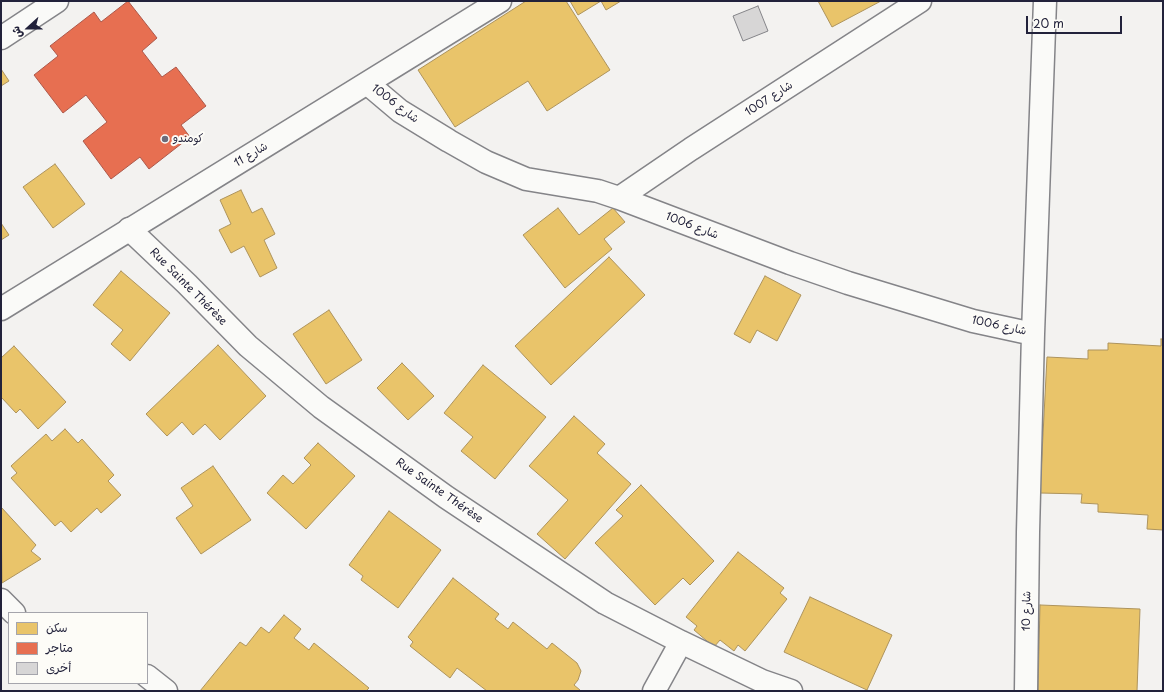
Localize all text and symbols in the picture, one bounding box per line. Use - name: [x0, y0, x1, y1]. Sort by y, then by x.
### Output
- north arrow: [8, 8, 48, 48]
- scale bar: [1028, 8, 1124, 34]
- text: 20 m: [1033, 14, 1064, 32]
- text: ش: [6, 24, 26, 41]
- street label: شارع 1007: [743, 79, 795, 119]
- street label: شارع 1006: [369, 82, 421, 126]
- place label: كومندو: [173, 132, 203, 146]
- marker: كومندو: [160, 134, 170, 144]
- street label: شارع 11: [232, 140, 270, 170]
- street label: شارع 1006: [664, 210, 720, 242]
- street label: Rue Sainte Thérèse: [147, 246, 229, 328]
- street label: شارع 1006: [971, 314, 1027, 338]
- street label: Rue Sainte Thérèse: [393, 456, 485, 526]
- street label: شارع 10: [1020, 591, 1034, 631]
- legend: [8, 612, 148, 684]
- text: سكن: [46, 618, 68, 636]
- text: متاجر: [46, 638, 73, 656]
- text: أخرى: [46, 658, 71, 676]

